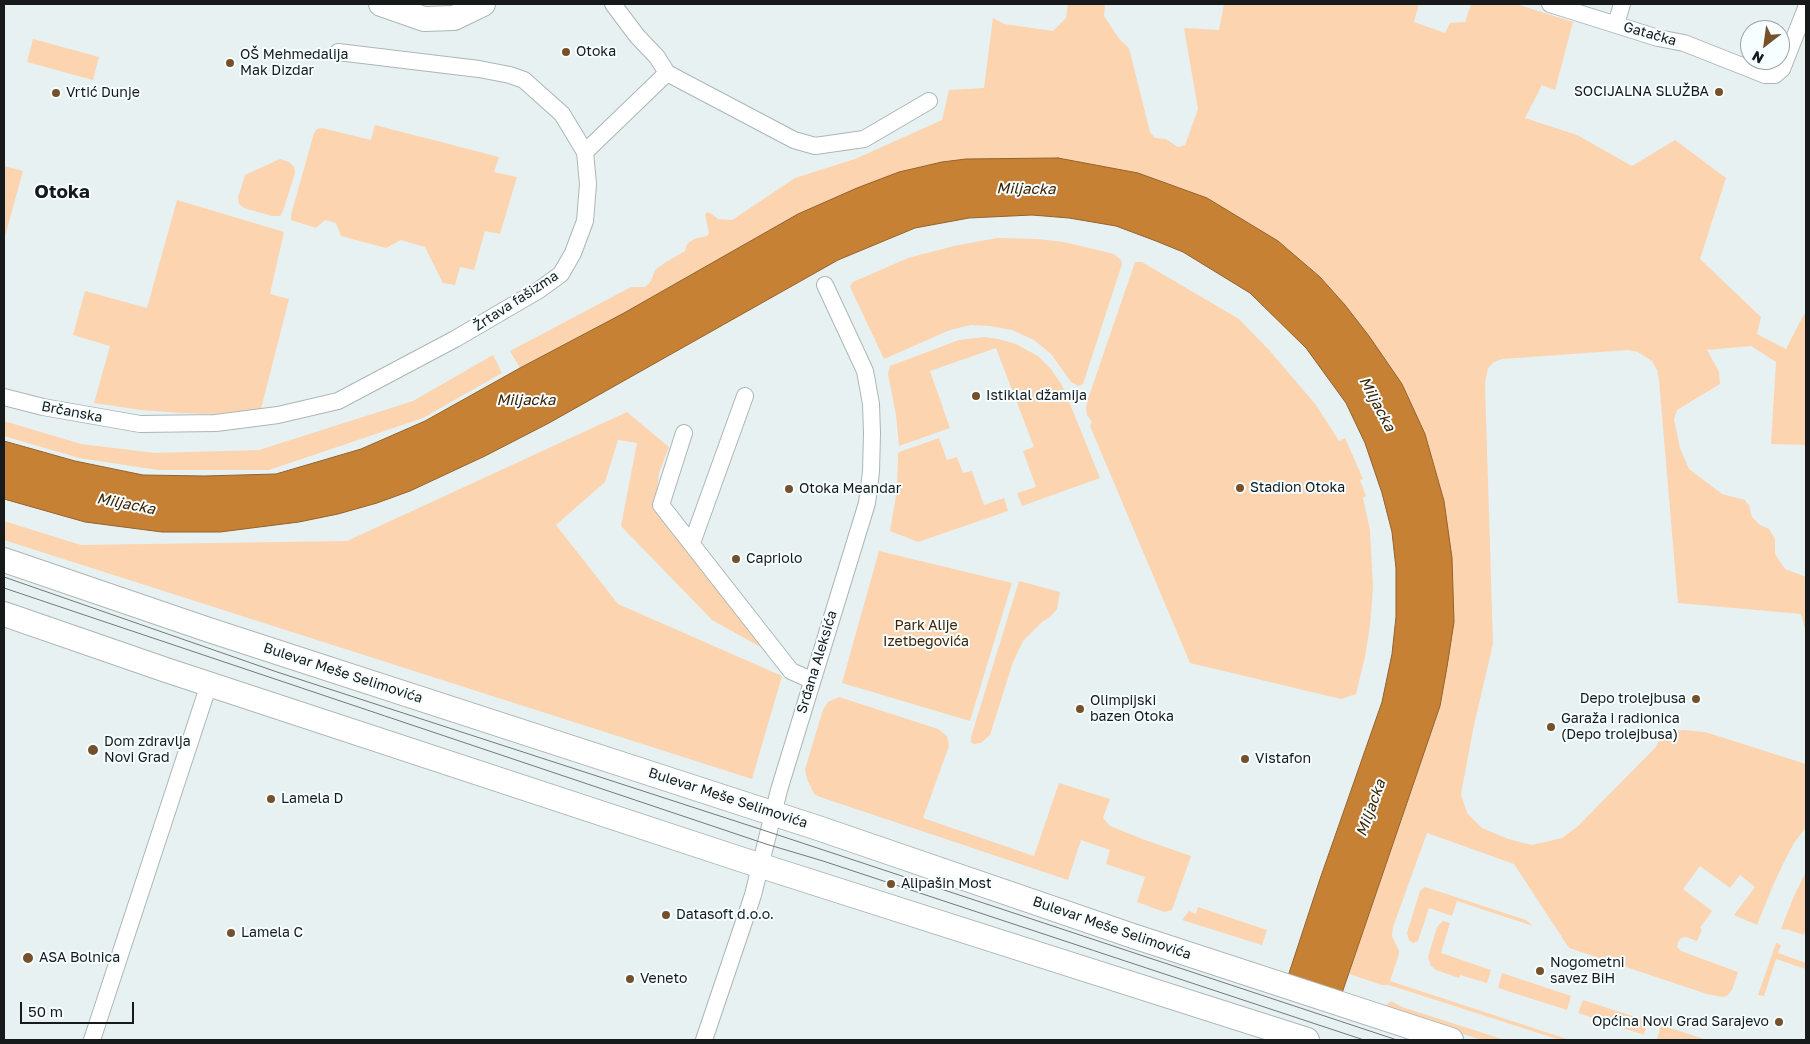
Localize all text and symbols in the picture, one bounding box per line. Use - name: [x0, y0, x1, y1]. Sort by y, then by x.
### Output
- street label: Gatačka: [1622, 18, 1678, 50]
- north arrow: [1740, 20, 1790, 70]
- place label: Otoka: [576, 44, 616, 60]
- marker: Otoka: [560, 46, 572, 58]
- place label: OŠ Mehmedalija Mak Dizdar: [240, 47, 349, 80]
- text: N: [1749, 48, 1767, 68]
- marker: OŠ Mehmedalija Mak Dizdar: [224, 57, 236, 69]
- place label: SOCIJALNA SLUŽBA: [1574, 84, 1709, 100]
- place label: Vrtić Dunje: [66, 85, 140, 101]
- marker: SOCIJALNA SLUŽBA: [1713, 86, 1725, 98]
- marker: Vrtić Dunje: [50, 87, 62, 99]
- water label: Miljacka: [996, 179, 1056, 199]
- district label: Otoka: [34, 181, 90, 203]
- street label: Žrtava fašizma: [471, 267, 561, 335]
- water label: Miljacka: [1355, 374, 1399, 434]
- place label: Istiklal džamija: [986, 388, 1087, 404]
- marker: Istiklal džamija: [970, 390, 982, 402]
- water label: Miljacka: [496, 391, 556, 409]
- street label: Brčanska: [40, 398, 104, 426]
- place label: Stadion Otoka: [1250, 480, 1345, 496]
- place label: Otoka Meandar: [799, 481, 901, 497]
- marker: Stadion Otoka: [1234, 482, 1246, 494]
- marker: Otoka Meandar: [783, 483, 795, 495]
- water label: Miljacka: [95, 490, 157, 518]
- place label: Capriolo: [746, 551, 802, 567]
- marker: Capriolo: [730, 553, 742, 565]
- street label: Srđana Aleksića: [793, 608, 841, 716]
- park label: Park Alije Izetbegovića: [883, 618, 969, 650]
- street label: Bulevar Meše Selimovića: [261, 639, 425, 707]
- place label: Depo trolejbusa: [1580, 691, 1686, 707]
- place label: Olimpijski bazen Otoka: [1090, 693, 1174, 726]
- marker: Depo trolejbusa: [1690, 693, 1702, 705]
- marker: Olimpijski bazen Otoka: [1074, 703, 1086, 715]
- place label: Garaža i radionica (Depo trolejbusa): [1561, 711, 1680, 744]
- marker: Garaža i radionica (Depo trolejbusa): [1545, 721, 1557, 733]
- place label: Dom zdravlja Novi Grad: [104, 734, 191, 766]
- marker: Dom zdravlja Novi Grad: [86, 743, 100, 757]
- place label: Vistafon: [1255, 751, 1311, 767]
- marker: Vistafon: [1239, 753, 1251, 765]
- street label: Bulevar Meše Selimovića: [646, 764, 810, 832]
- water label: Miljacka: [1352, 777, 1390, 839]
- place label: Lamela D: [281, 791, 343, 807]
- marker: Lamela D: [265, 793, 277, 805]
- place label: Alipašin Most: [901, 876, 992, 892]
- marker: Alipašin Most: [885, 878, 897, 890]
- street label: Bulevar Meše Selimovića: [1031, 893, 1193, 963]
- place label: Datasoft d.o.o.: [676, 907, 774, 923]
- marker: Datasoft d.o.o.: [660, 909, 672, 921]
- place label: Lamela C: [241, 925, 303, 941]
- marker: Lamela C: [225, 927, 237, 939]
- place label: ASA Bolnica: [39, 950, 120, 966]
- marker: ASA Bolnica: [21, 951, 35, 965]
- place label: Nogometni savez BiH: [1550, 955, 1625, 988]
- marker: Nogometni savez BiH: [1534, 965, 1546, 977]
- place label: Veneto: [640, 971, 687, 987]
- marker: Veneto: [624, 973, 636, 985]
- scale bar: [22, 992, 136, 1024]
- text: 50 m: [28, 1002, 63, 1020]
- place label: Općina Novi Grad Sarajevo: [1592, 1014, 1769, 1030]
- marker: Općina Novi Grad Sarajevo: [1773, 1016, 1785, 1028]

